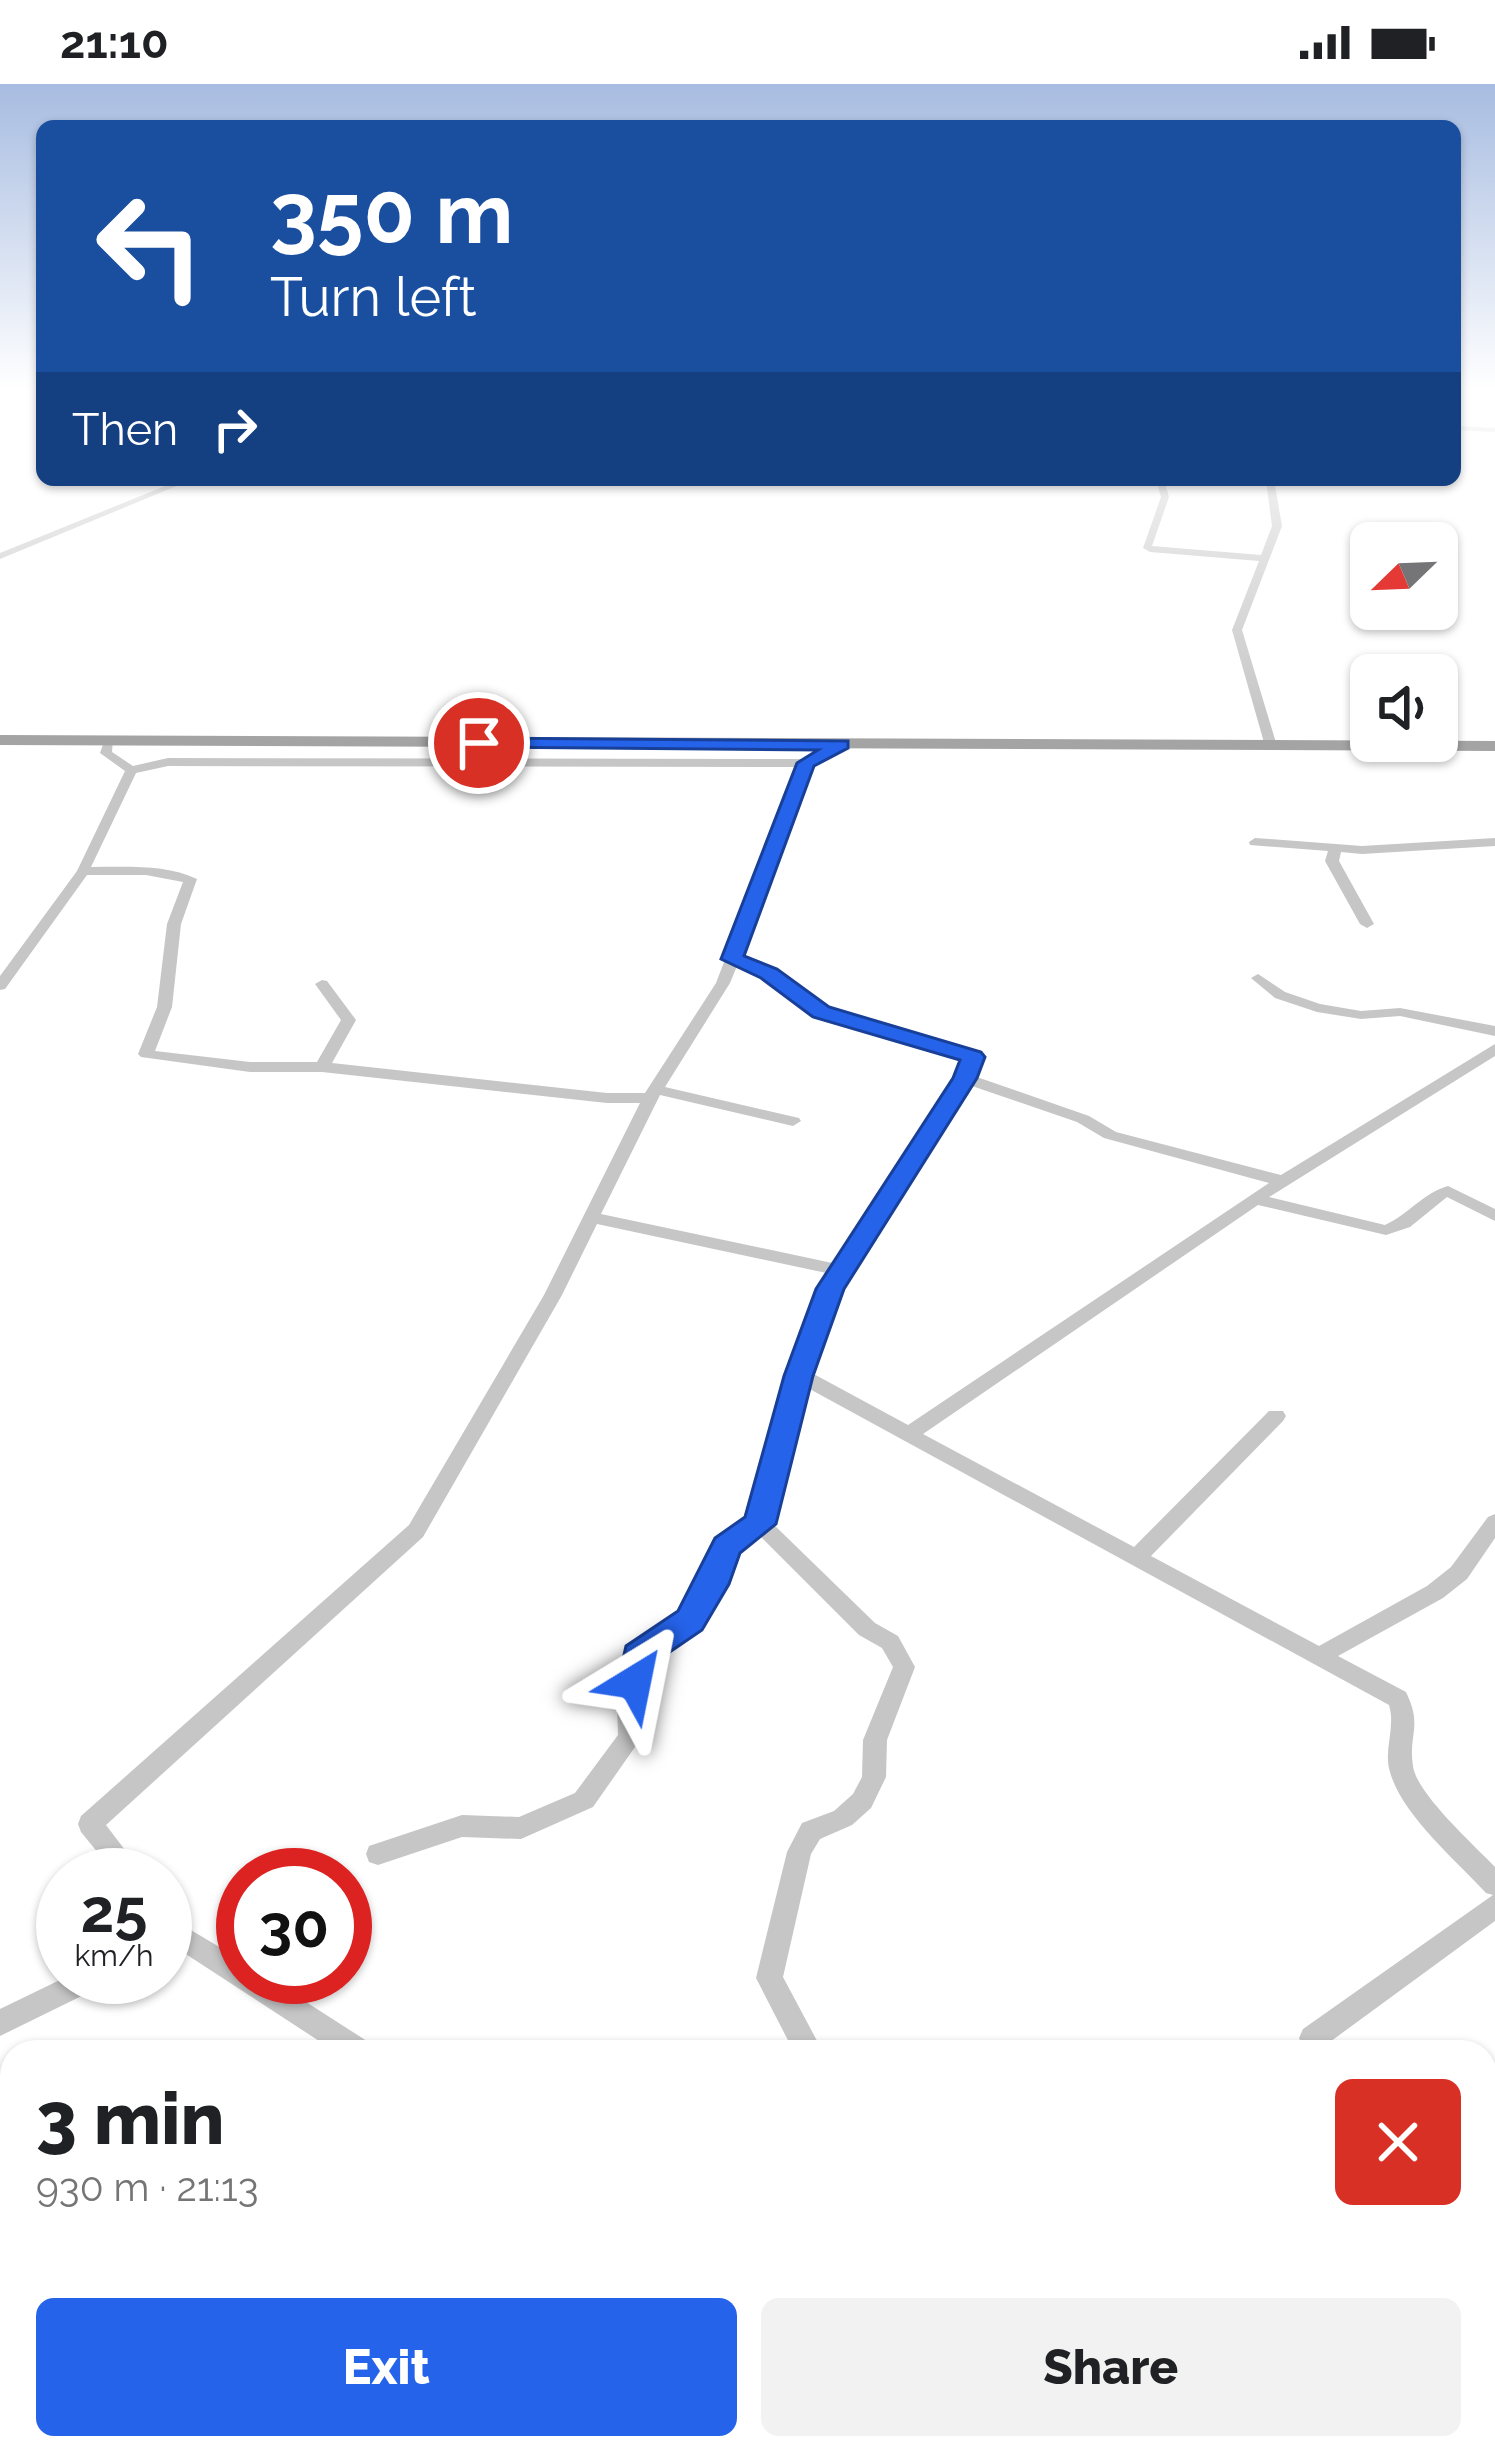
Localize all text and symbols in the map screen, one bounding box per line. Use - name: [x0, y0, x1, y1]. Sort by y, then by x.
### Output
- text: 21:10: [60, 16, 169, 69]
- text: 350 m: [270, 164, 513, 263]
- icon: left: [72, 168, 228, 324]
- text: Turn left: [270, 265, 477, 329]
- icon: right: [202, 396, 268, 462]
- text: Then: [72, 403, 178, 456]
- north arrow: [1350, 522, 1458, 630]
- map controls: [1350, 522, 1458, 762]
- button: sound: [1350, 654, 1458, 762]
- pin: [428, 692, 530, 794]
- icon: arrive: [446, 710, 512, 776]
- position arrow: [572, 1619, 698, 1745]
- speed limit sign: 30: [216, 1848, 372, 2004]
- text: 25: [80, 1876, 148, 1946]
- text: km/h: [74, 1938, 154, 1973]
- text: 3 min: [36, 2076, 225, 2161]
- button: close: [1335, 2079, 1461, 2205]
- text: 930 m · 21:13: [36, 2164, 258, 2210]
- button: Exit: [36, 2298, 737, 2436]
- button: Share: [761, 2298, 1461, 2436]

